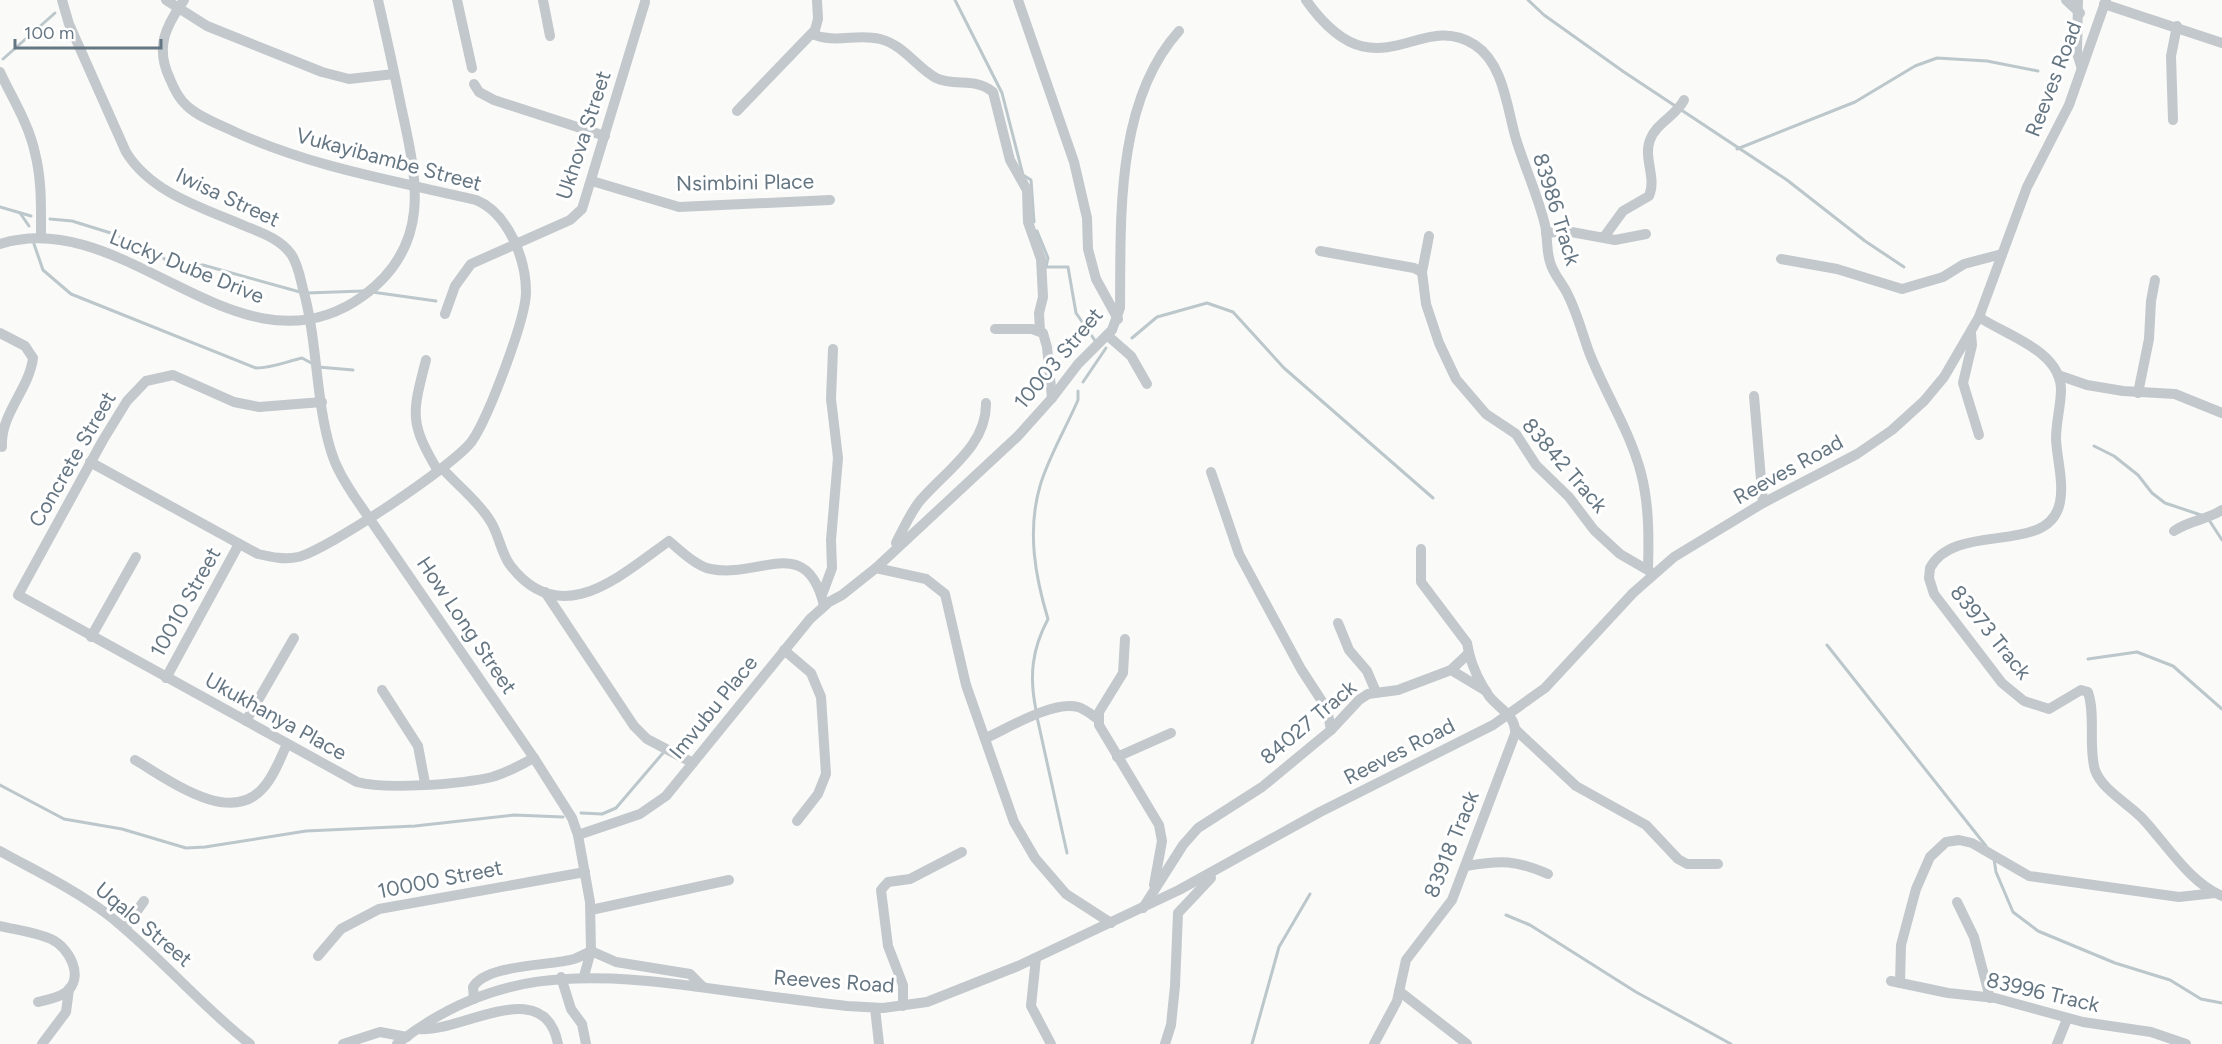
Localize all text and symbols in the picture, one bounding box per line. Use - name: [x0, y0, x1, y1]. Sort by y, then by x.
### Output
- scale bar: [15, 12, 160, 50]
- street label: Reeves Road: [2020, 18, 2086, 140]
- text: 100 m: [24, 22, 74, 44]
- street label: Ukhova Street: [550, 67, 616, 203]
- street label: Vukayibambe Street: [293, 122, 485, 196]
- street label: 83986 Track: [1528, 150, 1586, 269]
- street label: Iwisa Street: [172, 162, 284, 232]
- street label: Nsimbini Place: [676, 168, 814, 196]
- street label: Lucky Dube Drive: [106, 224, 268, 308]
- street label: 10003 Street: [1008, 302, 1108, 414]
- street label: Concrete Street: [23, 387, 121, 531]
- street label: 83842 Track: [1517, 413, 1613, 518]
- street label: Reeves Road: [1729, 429, 1847, 509]
- street label: 10010 Street: [145, 543, 225, 661]
- street label: How Long Street: [412, 551, 522, 699]
- street label: 83973 Track: [1945, 580, 2037, 685]
- street label: Imvubu Place: [664, 650, 762, 764]
- street label: Ukukhanya Place: [201, 667, 351, 765]
- street label: 84027 Track: [1255, 674, 1362, 769]
- street label: Reeves Road: [1339, 712, 1459, 790]
- street label: 83918 Track: [1418, 786, 1484, 901]
- street label: 10000 Street: [376, 855, 505, 903]
- street label: Uqalo Street: [91, 876, 197, 972]
- street label: Reeves Road: [773, 964, 895, 998]
- street label: 83996 Track: [1984, 967, 2103, 1017]

